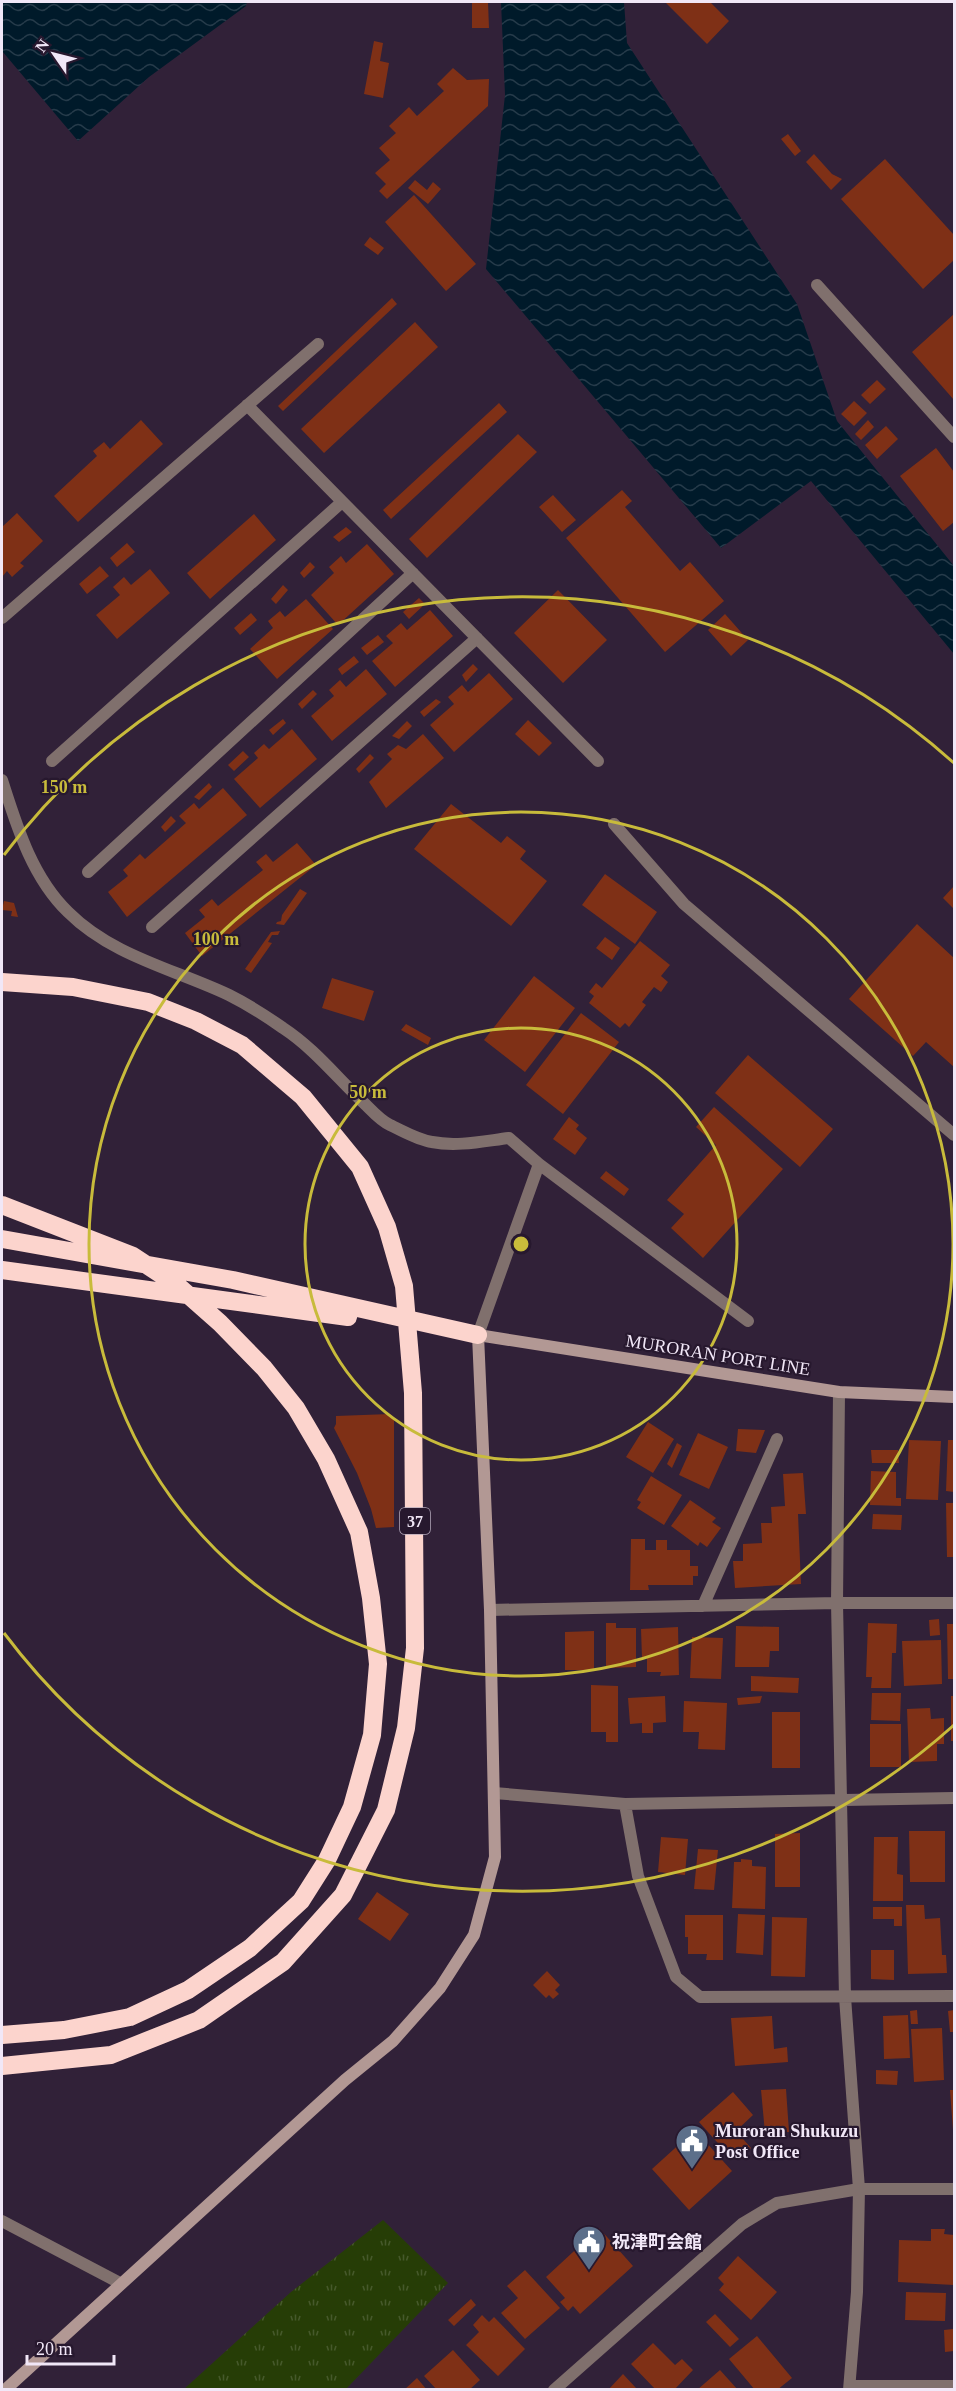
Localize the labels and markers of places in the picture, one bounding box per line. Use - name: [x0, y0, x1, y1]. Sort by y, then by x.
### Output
- centre of rings: [511, 1234, 531, 1254]
- place label: Muroran Shukuzu Post Office: [715, 2121, 858, 2162]
- public building icon: Muroran Shukuzu Post Office: [674, 2123, 710, 2170]
- public building icon: 祝津町会館: [571, 2224, 607, 2271]
- place label: 祝津町会館: [612, 2232, 702, 2252]

